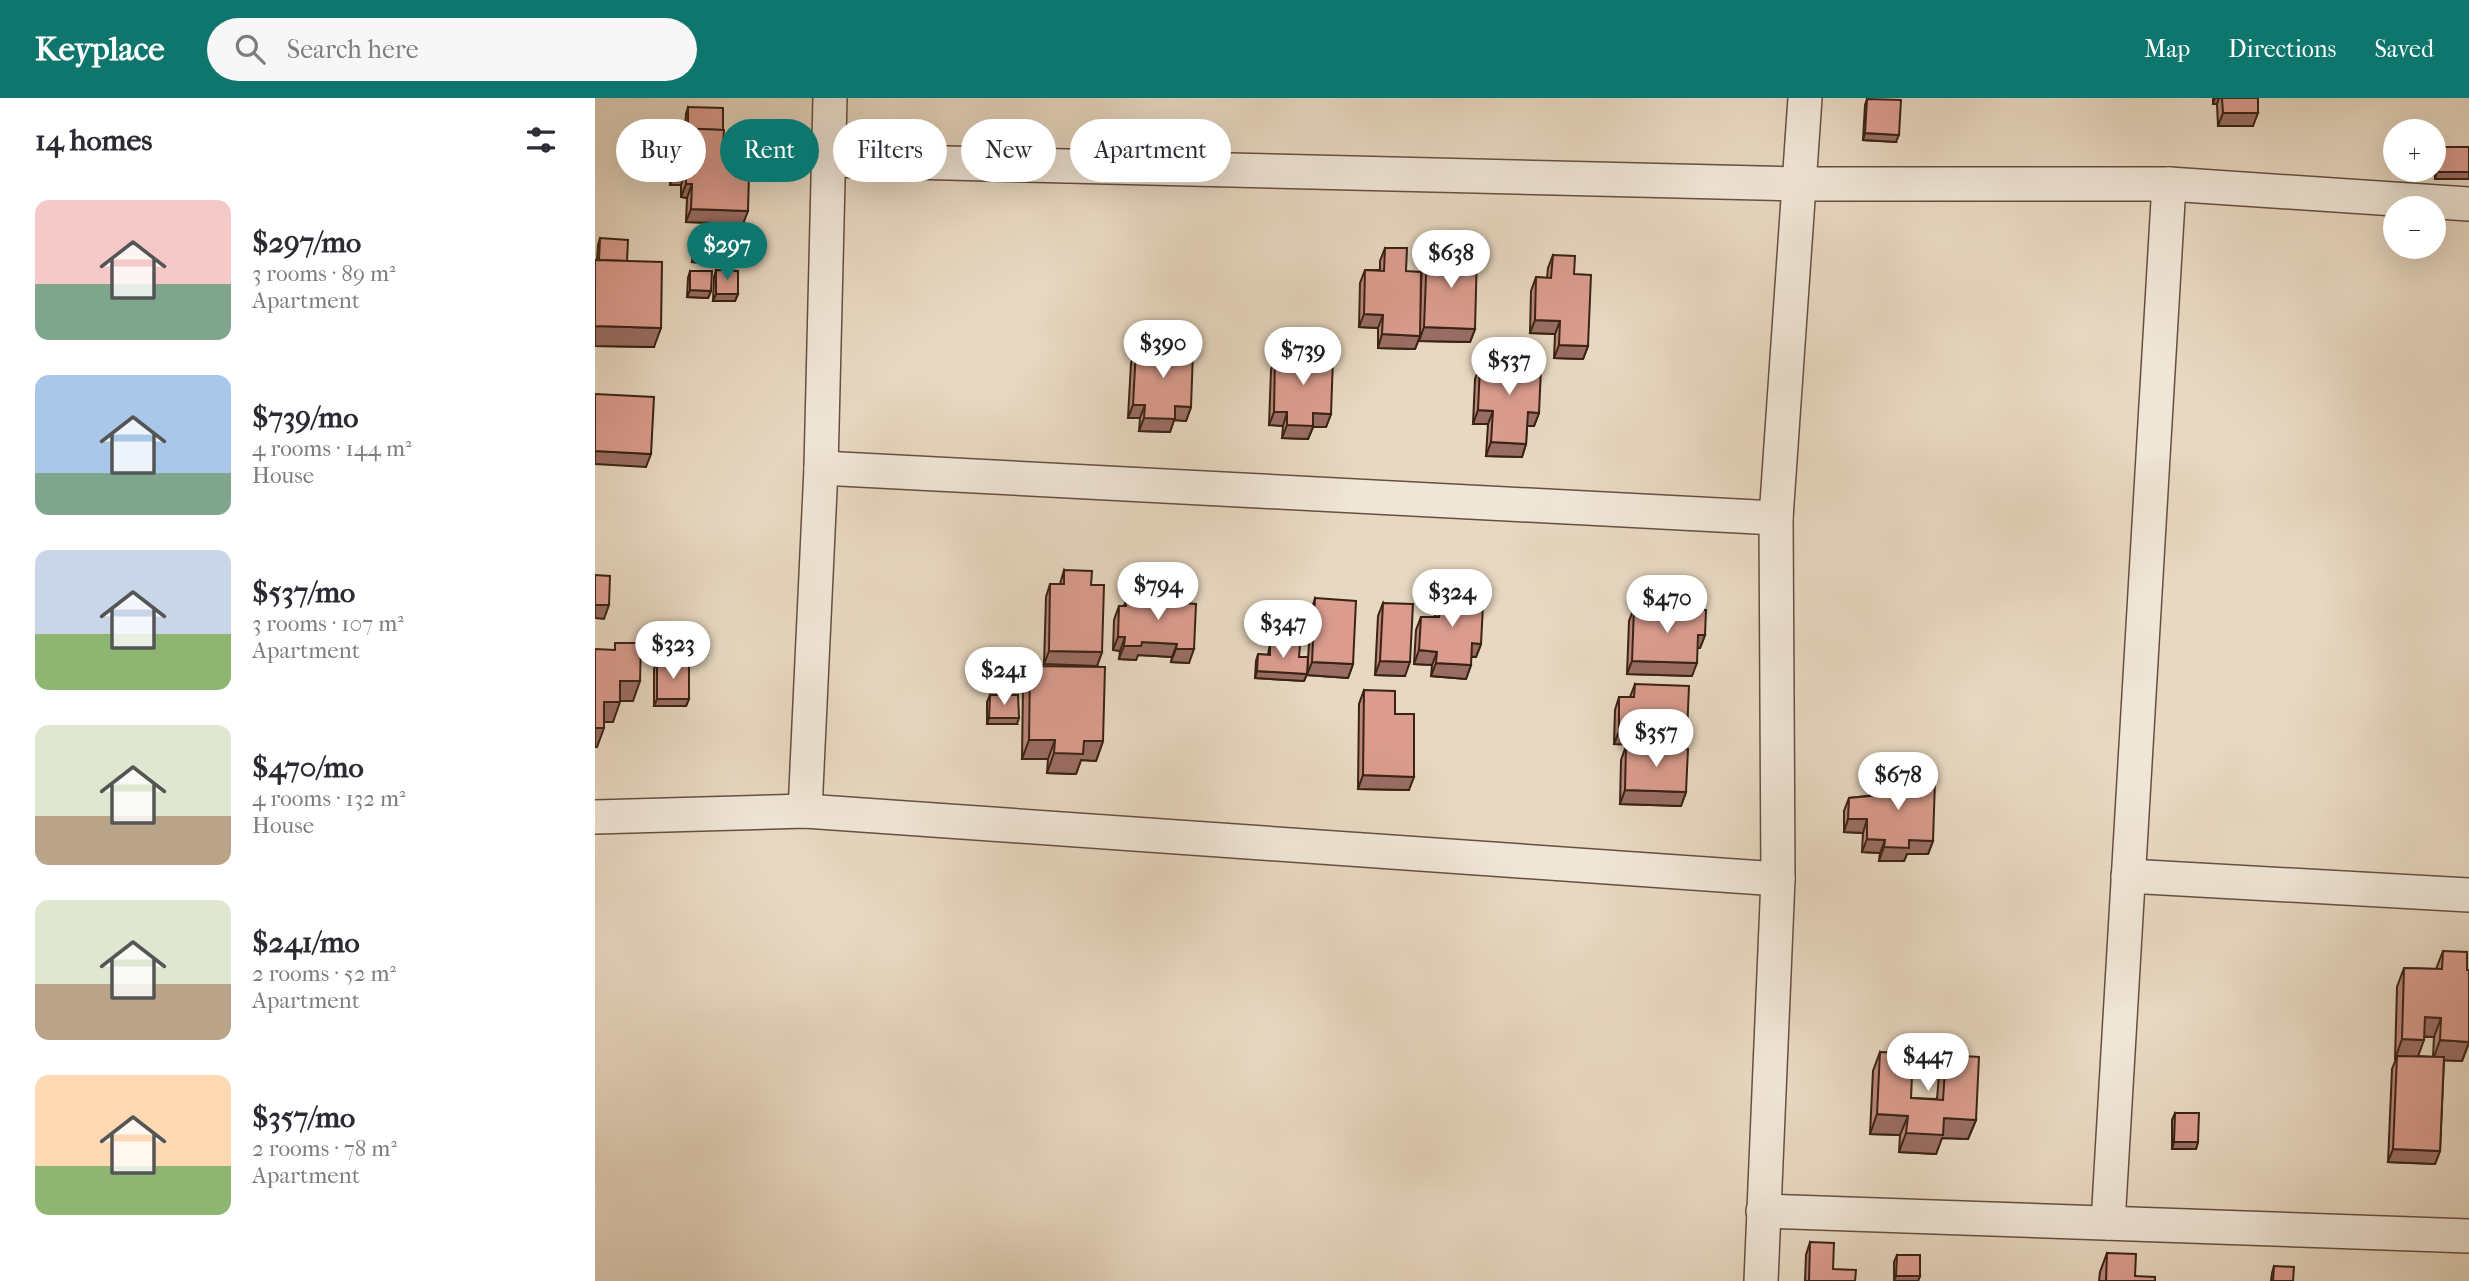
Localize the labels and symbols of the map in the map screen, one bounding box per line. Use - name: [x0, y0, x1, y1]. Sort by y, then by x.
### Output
- pin: $297: [686, 222, 768, 282]
- pin: $638: [1410, 230, 1492, 290]
- pin: $390: [1122, 320, 1204, 380]
- pin: $739: [1262, 328, 1344, 387]
- pin: $537: [1468, 338, 1550, 397]
- pin: $794: [1117, 562, 1199, 622]
- pin: $324: [1411, 570, 1493, 629]
- pin: $470: [1626, 575, 1708, 635]
- pin: $347: [1242, 601, 1324, 660]
- pin: $323: [632, 622, 714, 681]
- pin: $241: [963, 648, 1045, 707]
- pin: $357: [1615, 710, 1697, 769]
- pin: $678: [1857, 752, 1939, 812]
- pin: $447: [1887, 1034, 1969, 1093]

